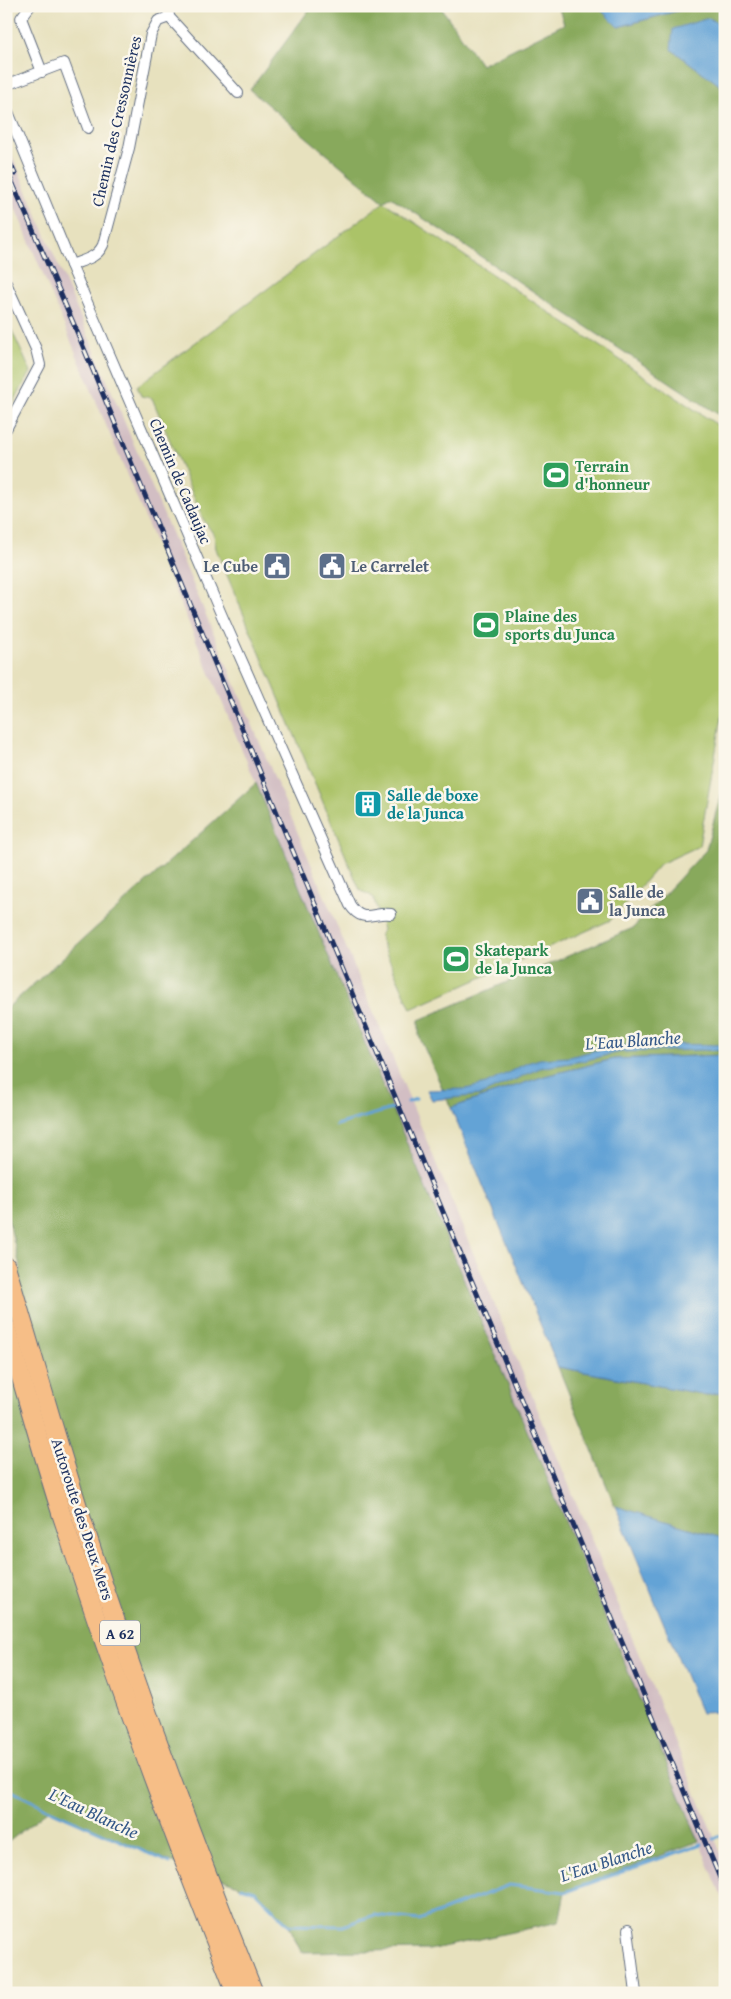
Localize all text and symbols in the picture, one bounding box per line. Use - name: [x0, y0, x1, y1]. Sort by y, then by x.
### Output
- street label: Chemin des Cressonnières: [85, 33, 147, 209]
- street label: Chemin de Cadaujac: [144, 414, 218, 548]
- place label: Terrain d'honneur: [575, 454, 651, 496]
- sports icon: Terrain d'honneur: [541, 460, 571, 490]
- public building icon: Le Cube: [262, 551, 292, 581]
- public building icon: Le Carrelet: [317, 551, 347, 581]
- place label: Le Cube: [203, 554, 258, 578]
- place label: Le Carrelet: [351, 554, 429, 578]
- place label: Plaine des sports du Junca: [505, 604, 616, 646]
- sports icon: Plaine des sports du Junca: [471, 610, 501, 640]
- place label: Salle de boxe de la Junca: [387, 783, 479, 825]
- building icon: Salle de boxe de la Junca: [353, 789, 383, 819]
- place label: Salle de la Junca: [609, 880, 666, 922]
- public building icon: Salle de la Junca: [575, 886, 605, 916]
- place label: Skatepark de la Junca: [475, 938, 553, 980]
- sports icon: Skatepark de la Junca: [441, 944, 471, 974]
- water label: L'Eau Blanche: [583, 1023, 682, 1057]
- street label: Autoroute des Deux Mers: [45, 1435, 121, 1603]
- road number: A 62: [100, 1620, 140, 1646]
- water label: L'Eau Blanche: [44, 1780, 143, 1846]
- water label: L'Eau Blanche: [555, 1833, 656, 1889]

